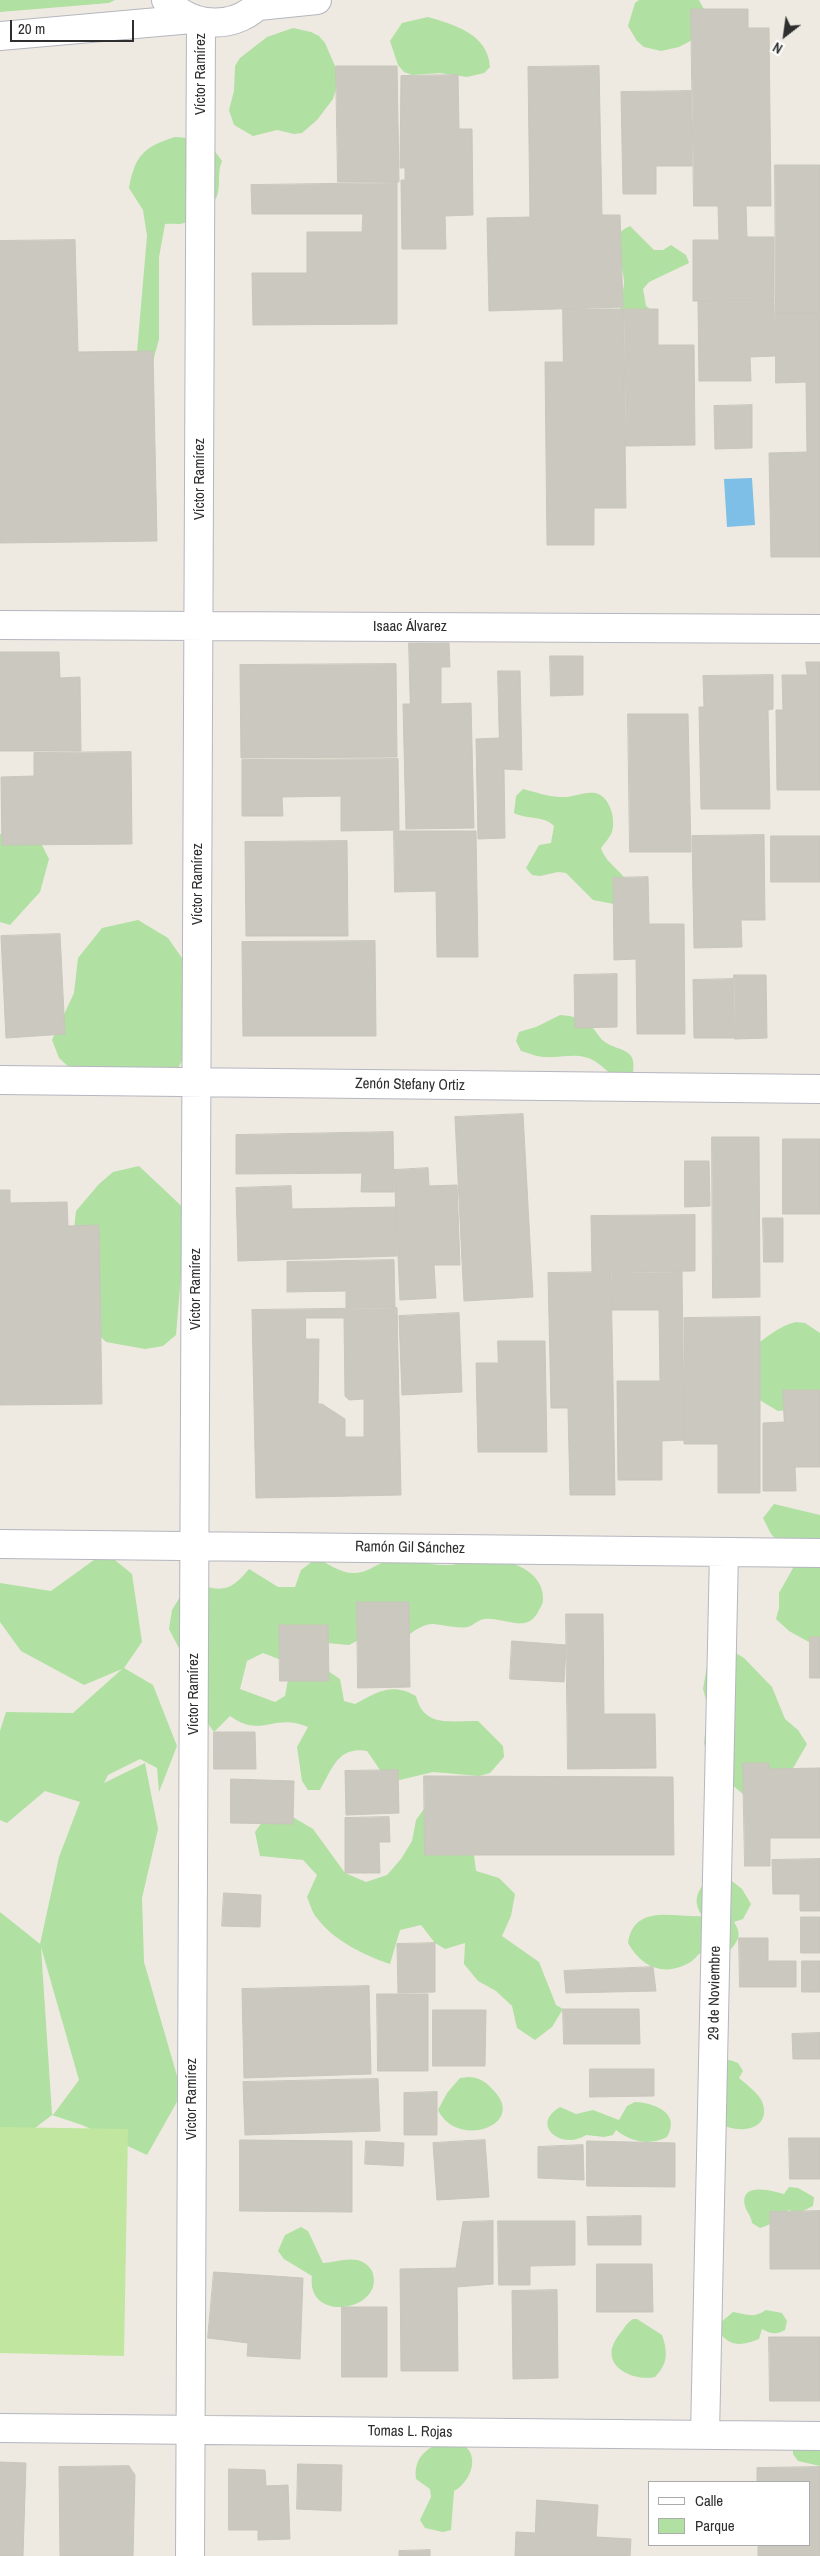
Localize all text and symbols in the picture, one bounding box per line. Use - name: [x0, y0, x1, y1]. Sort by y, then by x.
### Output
- scale bar: [12, 10, 136, 42]
- north arrow: [760, 10, 810, 60]
- text: 20 m: [18, 18, 45, 39]
- street label: Víctor Ramírez: [192, 33, 210, 115]
- text: N: [769, 38, 786, 58]
- street label: Víctor Ramírez: [191, 438, 209, 520]
- street label: Isaac Álvarez: [373, 618, 447, 636]
- street label: Víctor Ramírez: [189, 843, 207, 925]
- street label: Zenón Stefany Ortiz: [355, 1075, 465, 1095]
- street label: Víctor Ramírez: [187, 1248, 205, 1330]
- street label: Ramón Gil Sánchez: [355, 1538, 465, 1558]
- street label: Víctor Ramírez: [185, 1653, 203, 1735]
- street label: 29 de Noviembre: [705, 1946, 725, 2040]
- street label: Víctor Ramírez: [183, 2058, 201, 2140]
- street label: Tomas L. Rojas: [367, 2422, 453, 2442]
- legend: [648, 2481, 810, 2546]
- text: Calle: [695, 2490, 723, 2511]
- text: Parque: [695, 2515, 735, 2536]

